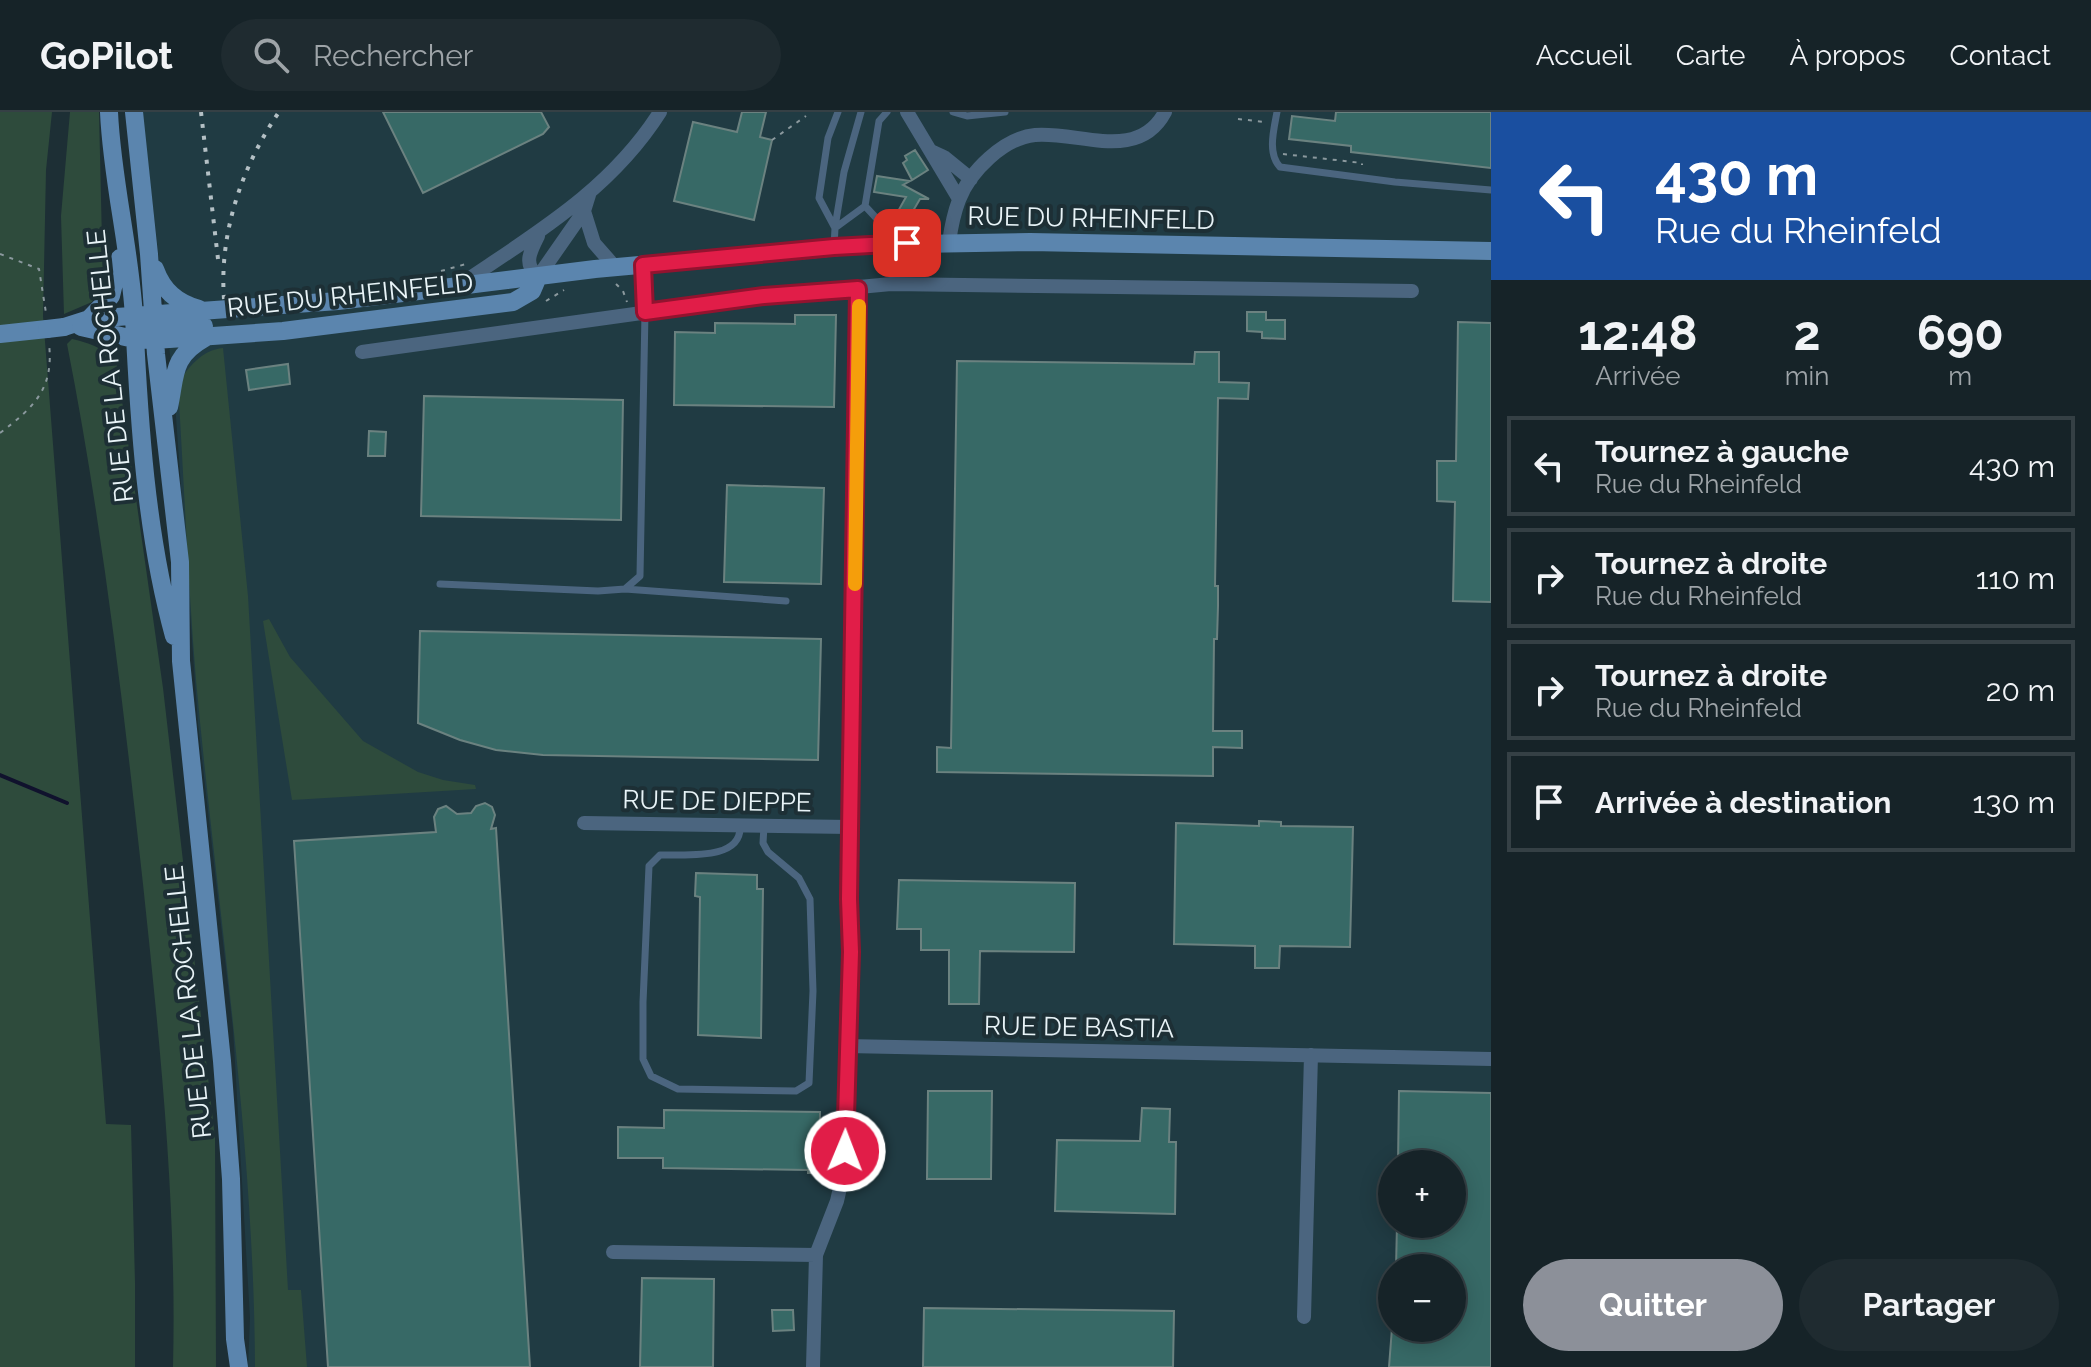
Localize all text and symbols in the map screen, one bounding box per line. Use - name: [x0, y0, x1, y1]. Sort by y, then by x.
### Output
- search box: [221, 19, 781, 91]
- text: GoPilot: [40, 33, 173, 78]
- icon: search: [249, 33, 293, 77]
- text: Rechercher: [313, 38, 473, 73]
- text: Accueil: [1536, 39, 1632, 72]
- text: Carte: [1676, 39, 1746, 72]
- text: À propos: [1790, 39, 1906, 72]
- text: Contact: [1950, 39, 2051, 72]
- text: 430 m: [1655, 142, 1818, 208]
- icon: left: [1523, 144, 1627, 248]
- street label: RUE DU RHEINFELD: [967, 201, 1215, 235]
- pin: [873, 209, 941, 277]
- text: Rue du Rheinfeld: [1655, 209, 1942, 251]
- icon: arrive: [885, 221, 929, 265]
- street label: RUE DE LA ROCHELLE: [81, 228, 139, 504]
- street label: RUE DU RHEINFELD: [225, 267, 475, 323]
- text: 12:48: [1578, 305, 1697, 361]
- text: 2: [1794, 305, 1821, 361]
- text: 690: [1917, 305, 2004, 361]
- text: Arrivée: [1595, 361, 1681, 391]
- text: min: [1785, 361, 1829, 391]
- text: m: [1948, 361, 1972, 391]
- text: Tournez à gauche: [1595, 434, 1849, 469]
- icon: left: [1527, 444, 1571, 488]
- text: 430 m: [1969, 449, 2055, 484]
- text: Rue du Rheinfeld: [1595, 469, 1802, 499]
- text: Tournez à droite: [1595, 546, 1827, 581]
- icon: right: [1527, 556, 1571, 600]
- text: 110 m: [1976, 561, 2055, 596]
- text: Rue du Rheinfeld: [1595, 581, 1802, 611]
- text: Tournez à droite: [1595, 658, 1827, 693]
- icon: right: [1527, 668, 1571, 712]
- text: 20 m: [1986, 673, 2055, 708]
- text: Rue du Rheinfeld: [1595, 693, 1802, 723]
- icon: arrive: [1527, 780, 1571, 824]
- street label: RUE DE DIEPPE: [622, 784, 812, 818]
- text: Arrivée à destination: [1595, 785, 1891, 820]
- text: 130 m: [1973, 785, 2055, 820]
- street label: RUE DE LA ROCHELLE: [159, 864, 217, 1140]
- street label: RUE DE BASTIA: [984, 1010, 1175, 1044]
- position arrow: [803, 1109, 887, 1193]
- map controls: [1378, 1150, 1466, 1342]
- button: +: [1378, 1150, 1466, 1238]
- button: −: [1378, 1254, 1466, 1342]
- button: Quitter: [1523, 1259, 1783, 1351]
- button: Partager: [1799, 1259, 2059, 1351]

